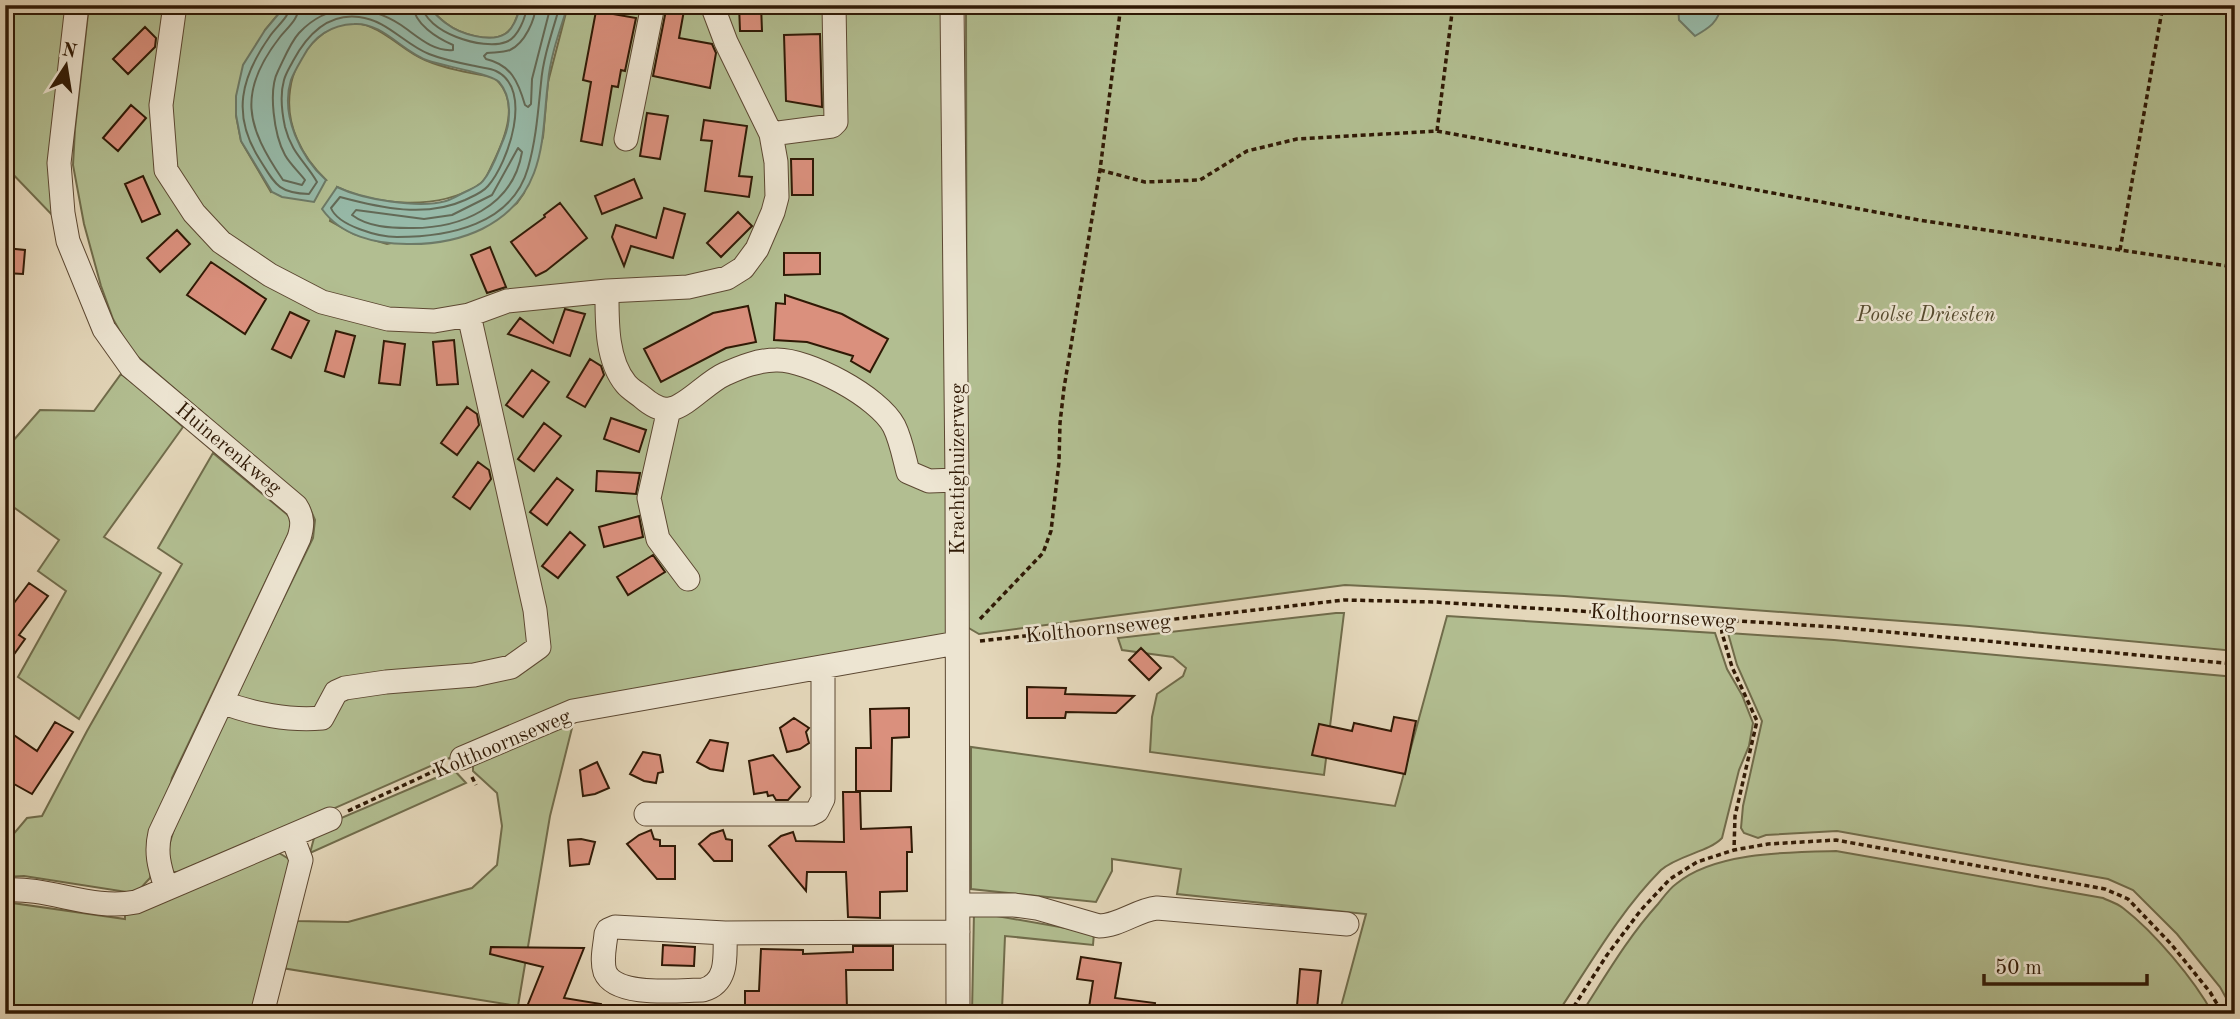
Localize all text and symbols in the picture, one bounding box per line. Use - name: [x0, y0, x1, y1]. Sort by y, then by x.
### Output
- north arrow: [32, 32, 102, 102]
- text: N: [60, 41, 79, 63]
- park label: Poolse Driesten: [1855, 305, 1996, 326]
- street label: Krachtighuizerweg: [948, 382, 969, 555]
- street label: Huinerenkweg: [171, 399, 286, 500]
- street label: Kolthoornseweg: [1589, 602, 1737, 633]
- street label: Kolthoornseweg: [1024, 611, 1173, 648]
- street label: Kolthoornseweg: [431, 706, 575, 783]
- scale bar: [1984, 942, 2147, 986]
- text: 50 m: [1995, 958, 2042, 979]

